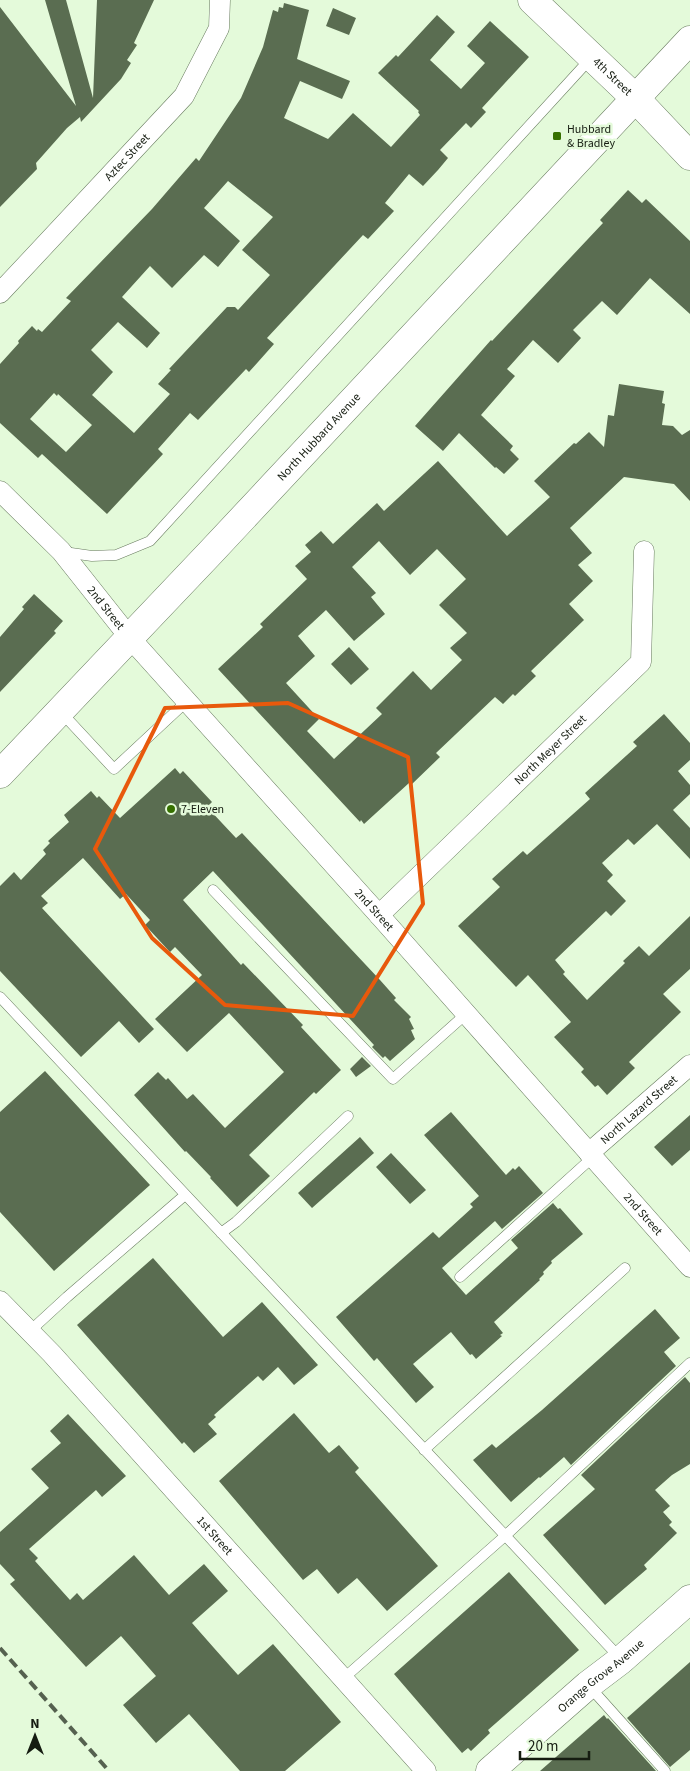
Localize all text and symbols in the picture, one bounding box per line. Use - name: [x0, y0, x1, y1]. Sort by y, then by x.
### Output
- street label: 4th Street: [588, 54, 636, 100]
- place label: Hubbard & Bradley: [567, 121, 615, 152]
- street label: Aztec Street: [101, 130, 154, 185]
- marker: Hubbard & Bradley: [551, 130, 563, 142]
- street label: North Hubbard Avenue: [274, 389, 365, 485]
- street label: 2nd Street: [83, 583, 128, 634]
- street label: North Meyer Street: [511, 711, 590, 789]
- place label: 7-Eleven: [181, 801, 224, 818]
- marker: 7-Eleven: [165, 803, 177, 815]
- street label: 2nd Street: [350, 885, 397, 935]
- street label: North Lazard Street: [597, 1072, 681, 1148]
- street label: 2nd Street: [619, 1189, 666, 1239]
- street label: 1st Street: [192, 1513, 237, 1559]
- street label: Orange Grove Avenue: [554, 1635, 648, 1717]
- north arrow: [10, 1711, 60, 1761]
- text: N: [30, 1714, 40, 1734]
- scale bar: [520, 1728, 589, 1760]
- text: 20 m: [528, 1736, 558, 1757]

